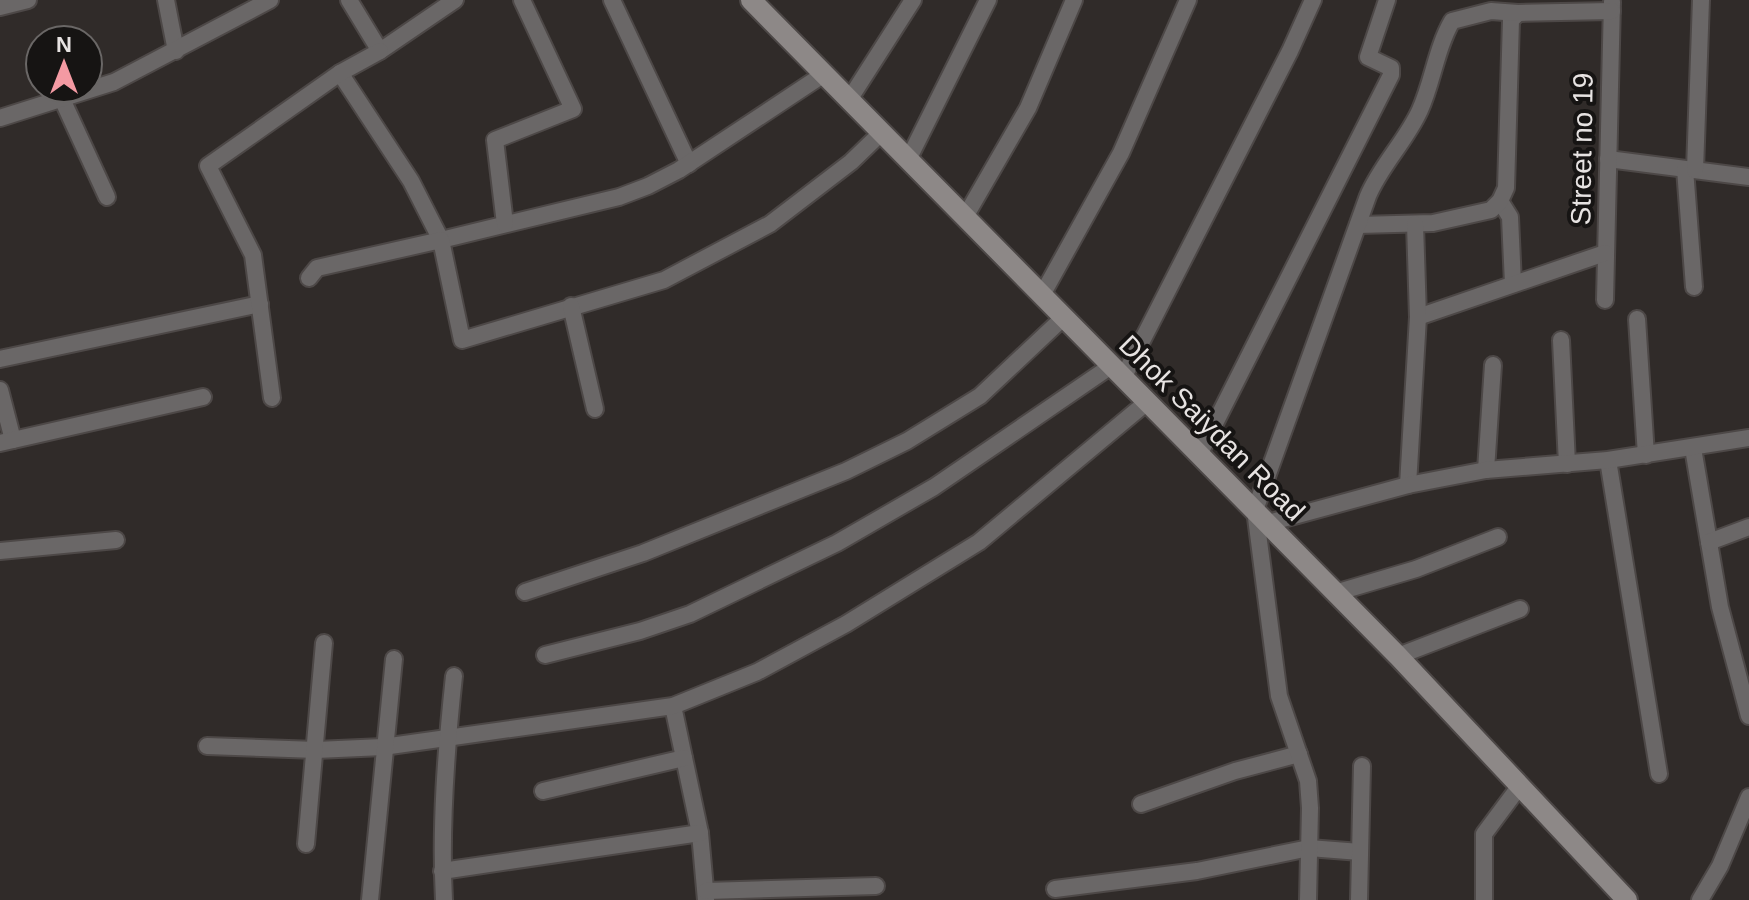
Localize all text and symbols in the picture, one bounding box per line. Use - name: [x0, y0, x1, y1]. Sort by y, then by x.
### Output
- north arrow: [24, 24, 104, 104]
- text: N: [56, 32, 72, 57]
- street label: Street no 19: [1565, 72, 1599, 226]
- street label: Dhok Saiydan Road: [1113, 329, 1311, 527]

